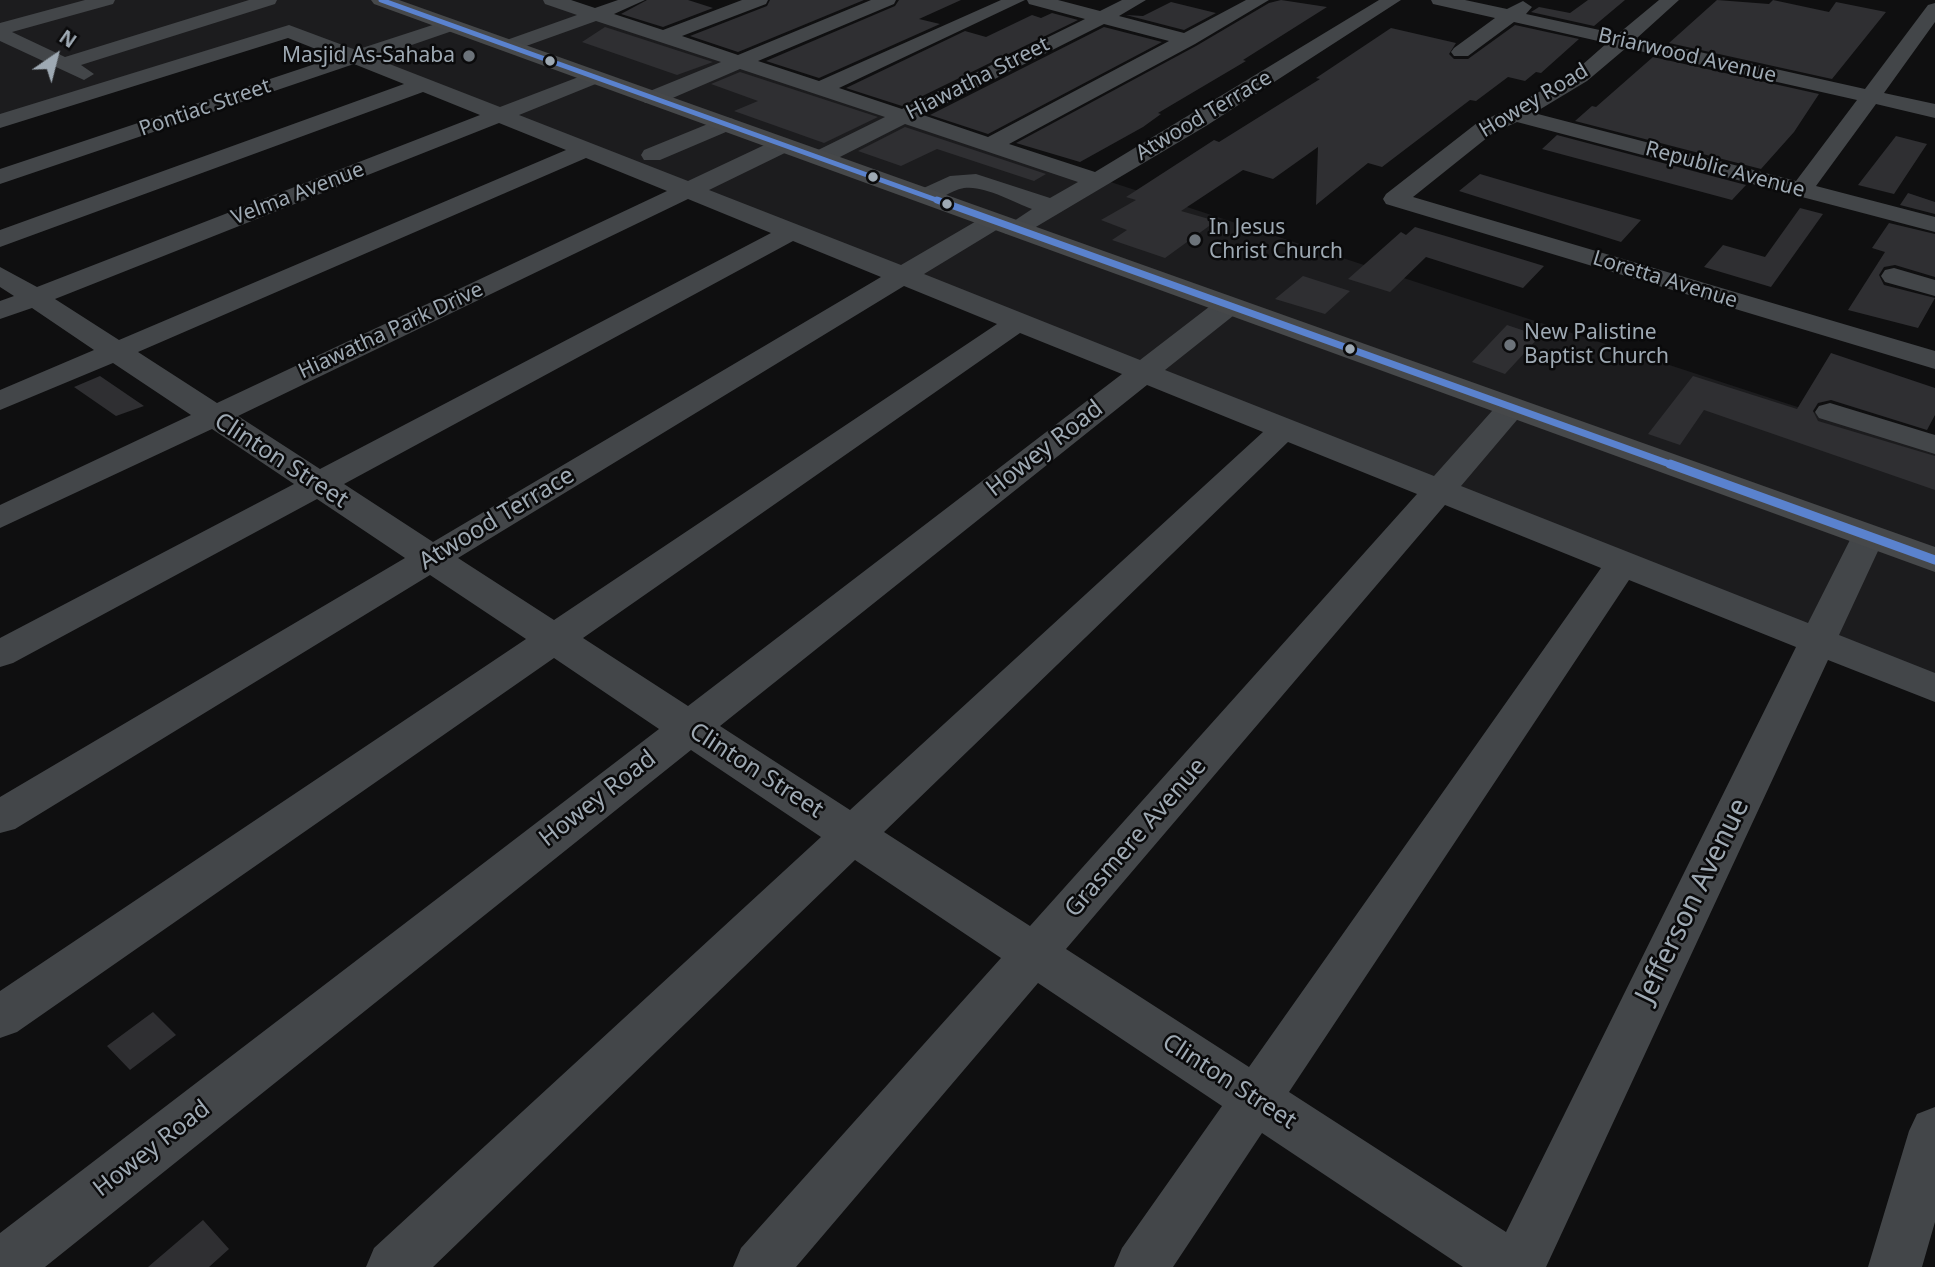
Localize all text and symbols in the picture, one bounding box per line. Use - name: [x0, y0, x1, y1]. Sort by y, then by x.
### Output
- north arrow: [21, 21, 91, 91]
- street label: Briarwood Avenue: [1595, 23, 1779, 89]
- text: N: [54, 24, 82, 54]
- street label: Hiawatha Street: [902, 32, 1054, 126]
- place label: Masjid As-Sahaba: [282, 43, 455, 69]
- marker: Masjid As-Sahaba: [461, 48, 477, 64]
- unlabelled marker: [543, 54, 557, 68]
- street label: Howey Road: [1475, 59, 1593, 143]
- street label: Atwood Terrace: [1132, 66, 1276, 166]
- street label: Pontiac Street: [136, 74, 274, 142]
- street label: Republic Avenue: [1643, 137, 1807, 203]
- street label: Velma Avenue: [228, 157, 368, 231]
- unlabelled marker: [866, 170, 880, 184]
- unlabelled marker: [940, 197, 954, 211]
- place label: In Jesus Christ Church: [1209, 215, 1343, 265]
- marker: In Jesus Christ Church: [1187, 232, 1203, 248]
- street label: Loretta Avenue: [1590, 246, 1740, 314]
- street label: Hiawatha Park Drive: [295, 277, 487, 385]
- place label: New Palistine Baptist Church: [1524, 320, 1669, 370]
- marker: New Palistine Baptist Church: [1502, 337, 1518, 353]
- unlabelled marker: [1343, 342, 1357, 356]
- street label: Howey Road: [981, 395, 1109, 503]
- street label: Clinton Street: [209, 407, 353, 515]
- street label: Atwood Terrace: [414, 461, 580, 577]
- street label: Clinton Street: [684, 717, 828, 825]
- street label: Howey Road: [534, 745, 662, 853]
- street label: Grasmere Avenue: [1059, 753, 1213, 923]
- street label: Jefferson Avenue: [1629, 793, 1757, 1009]
- street label: Clinton Street: [1157, 1028, 1301, 1136]
- street label: Howey Road: [88, 1095, 216, 1203]

